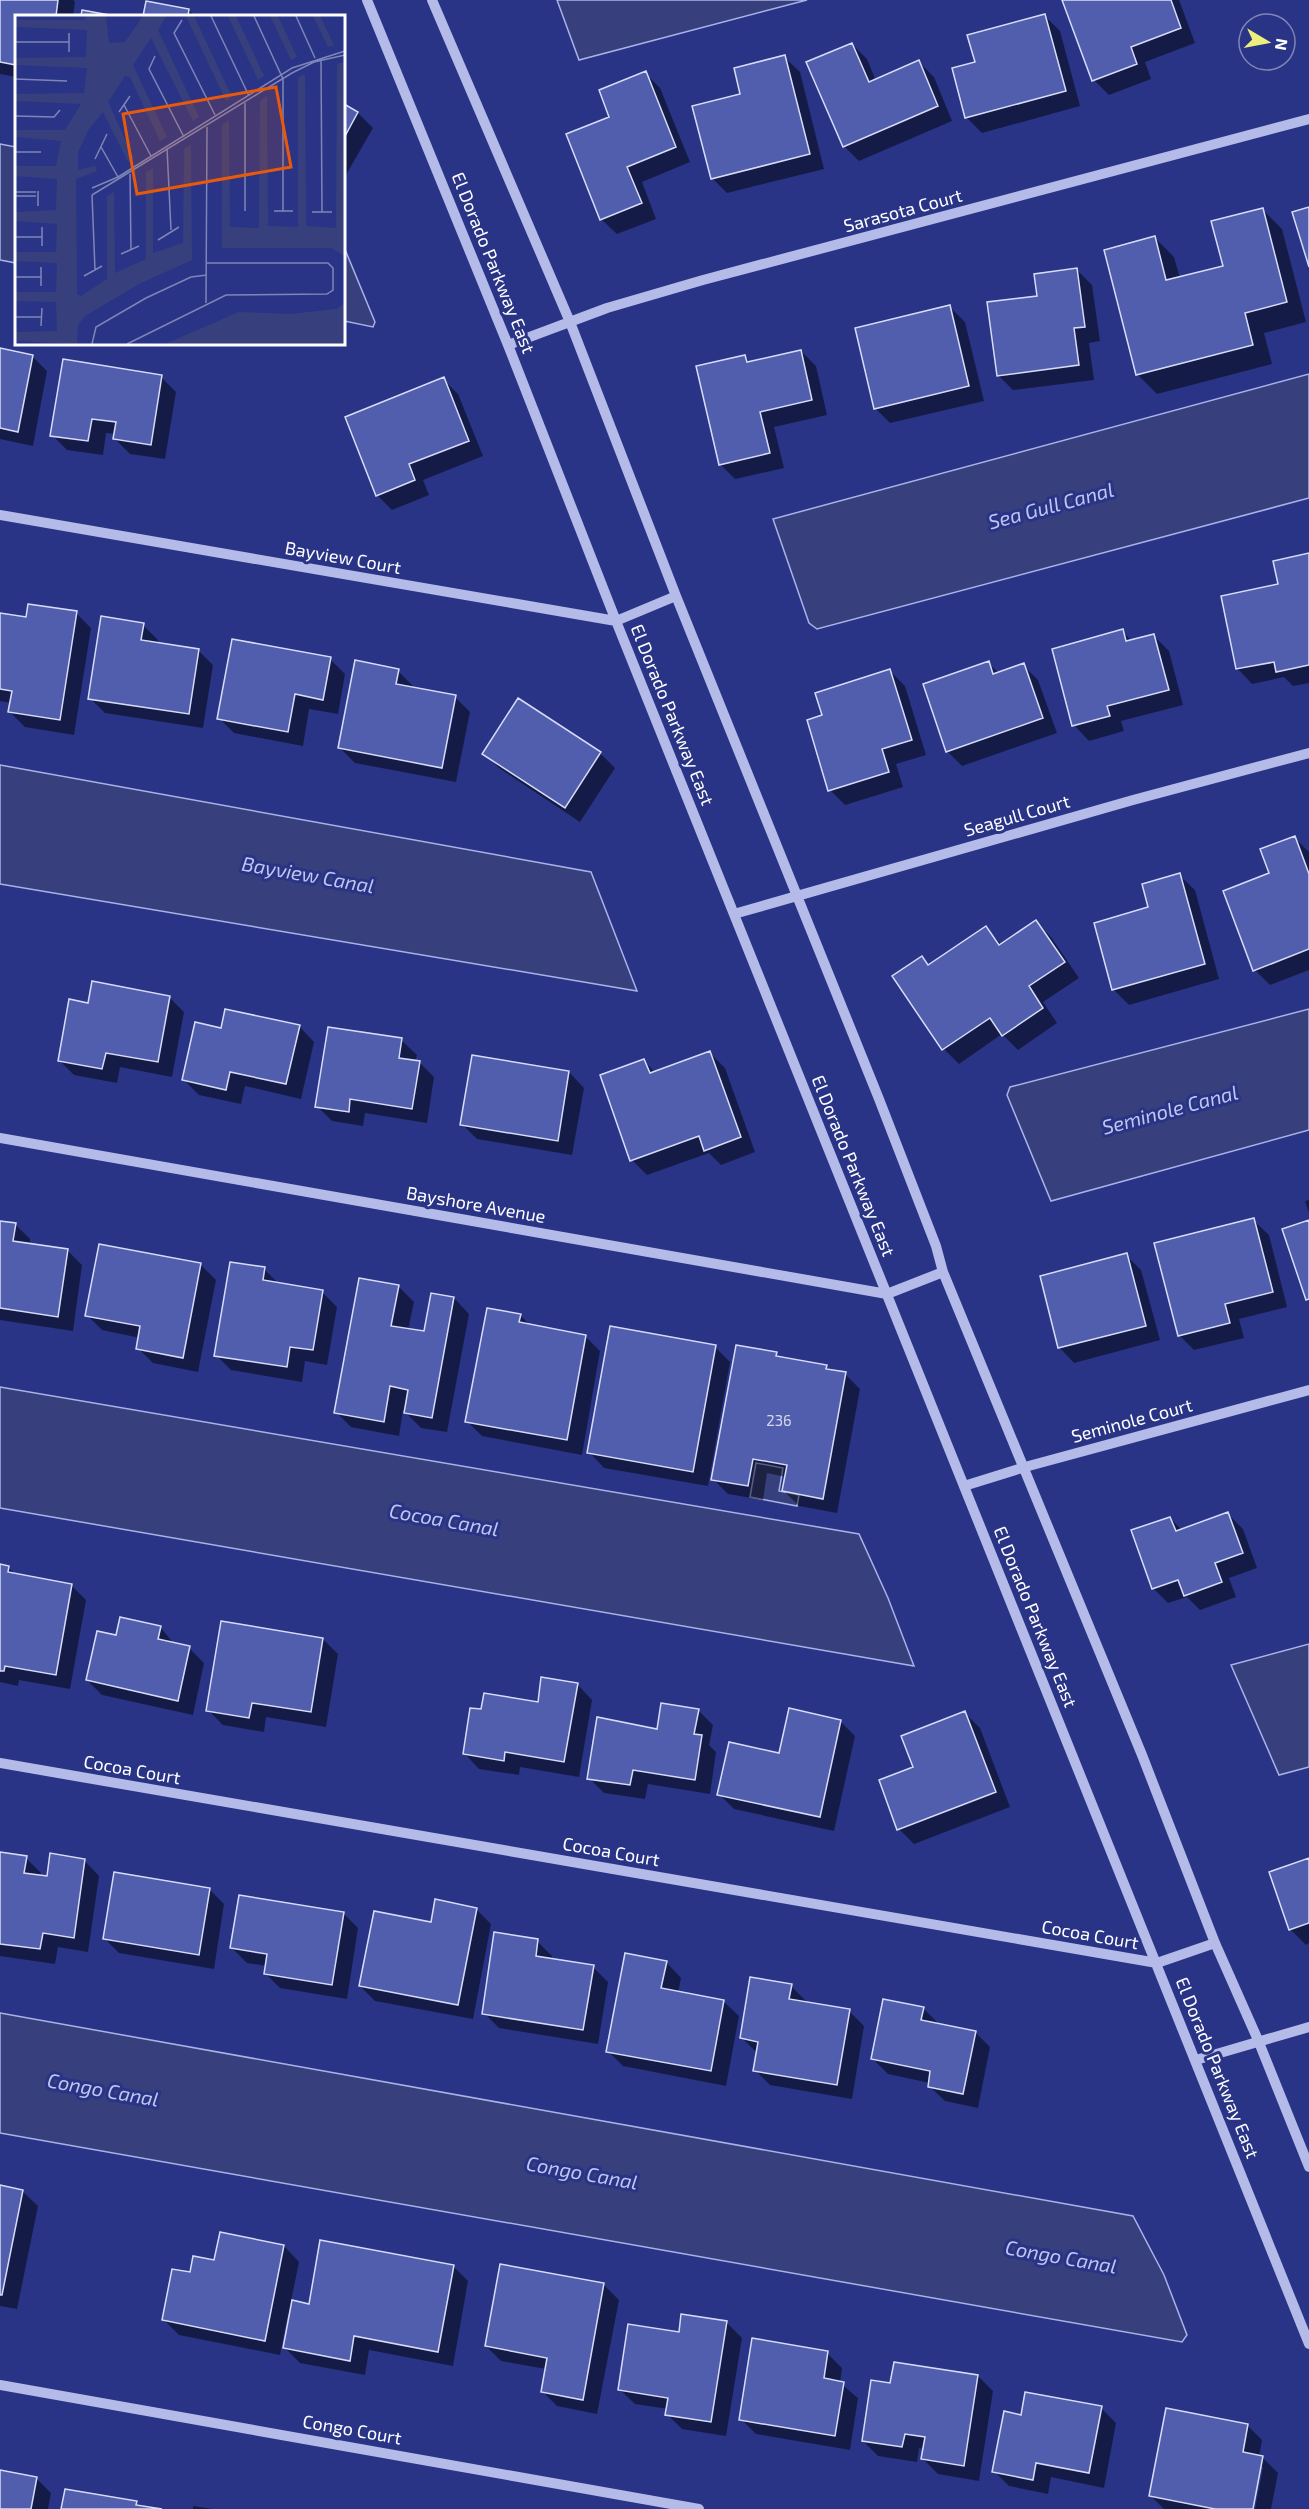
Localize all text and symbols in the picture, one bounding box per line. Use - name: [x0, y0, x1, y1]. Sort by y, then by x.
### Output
- north arrow: [1237, 12, 1297, 72]
- inset map: [15, 15, 345, 345]
- text: N: [1272, 37, 1293, 52]
- street label: El Dorado Parkway East: [448, 169, 540, 357]
- street label: Sarasota Court: [841, 184, 965, 236]
- water label: Sea Gull Canal: [985, 477, 1116, 533]
- street label: Bayview Court: [283, 536, 403, 578]
- street label: El Dorado Parkway East: [627, 621, 719, 809]
- street label: Seagull Court: [961, 789, 1072, 841]
- water label: Bayview Canal: [240, 851, 376, 898]
- street label: El Dorado Parkway East: [808, 1072, 900, 1260]
- water label: Seminole Canal: [1099, 1079, 1240, 1139]
- street label: Bayshore Avenue: [405, 1181, 547, 1227]
- street label: Seminole Court: [1069, 1393, 1195, 1447]
- house number: 236: [766, 1411, 792, 1429]
- water label: Cocoa Canal: [388, 1498, 501, 1540]
- street label: El Dorado Parkway East: [990, 1523, 1082, 1711]
- street label: Cocoa Court: [82, 1750, 183, 1788]
- street label: Cocoa Court: [561, 1832, 662, 1870]
- street label: Cocoa Court: [1040, 1915, 1141, 1953]
- street label: El Dorado Parkway East: [1172, 1974, 1264, 2162]
- water label: Congo Canal: [46, 2067, 161, 2111]
- water label: Congo Canal: [525, 2150, 640, 2194]
- water label: Congo Canal: [1004, 2234, 1119, 2278]
- street label: Congo Court: [301, 2410, 403, 2449]

